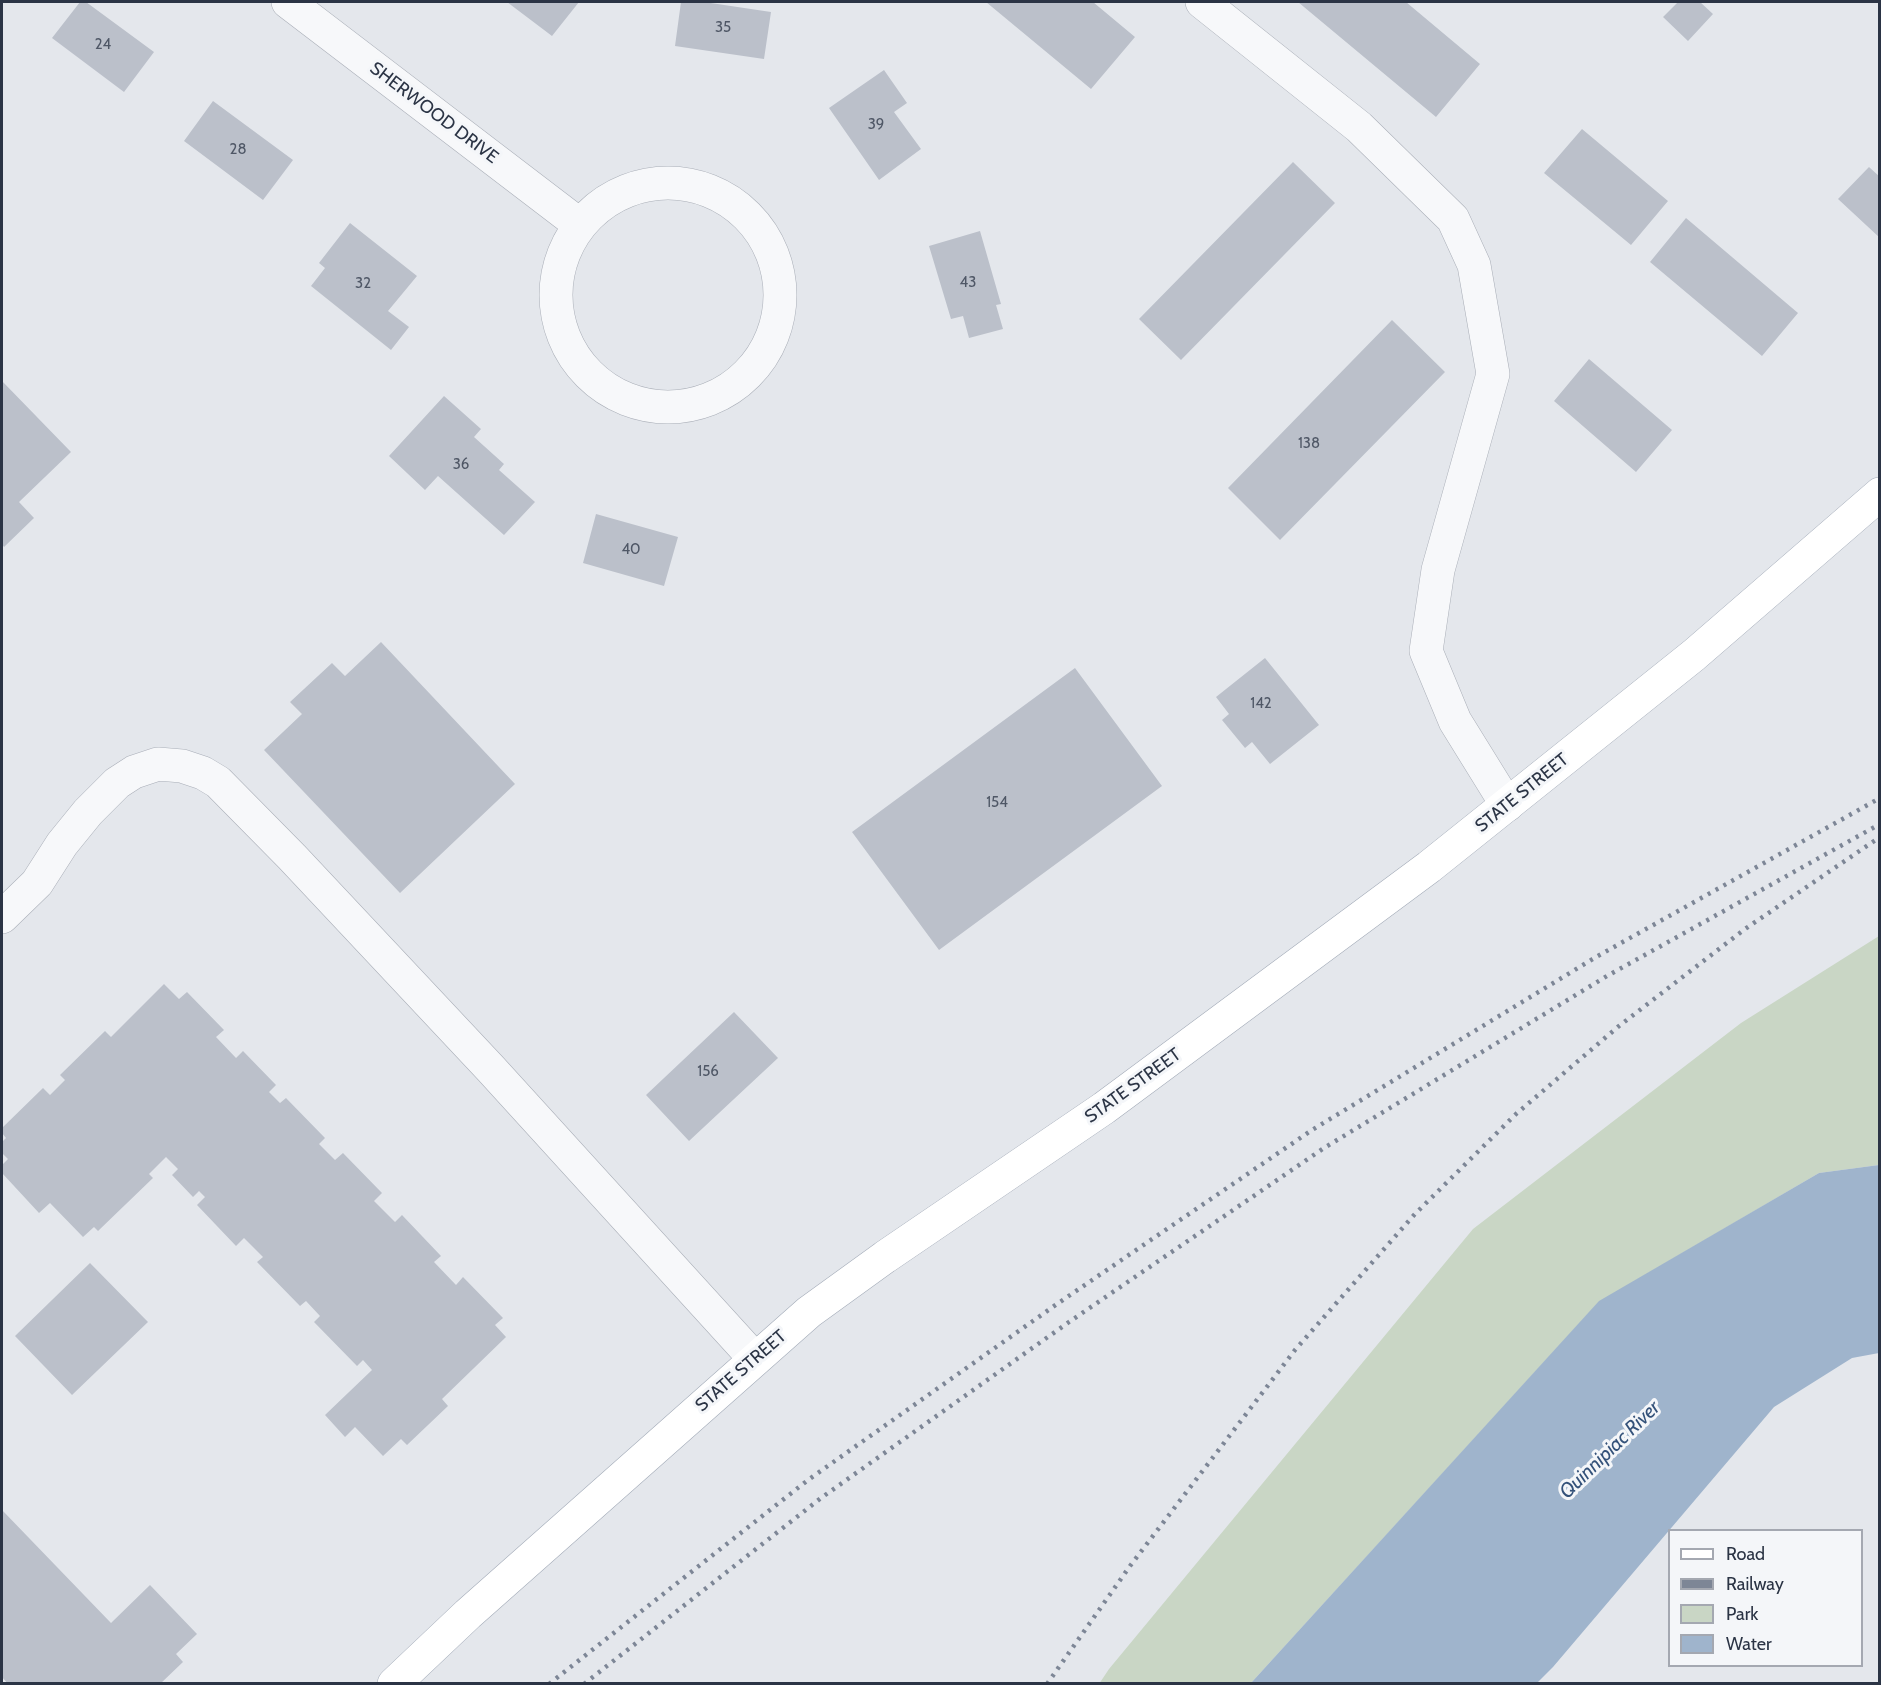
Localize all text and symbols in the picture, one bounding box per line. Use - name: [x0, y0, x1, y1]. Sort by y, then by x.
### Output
- house number: 35: [715, 19, 731, 37]
- house number: 24: [95, 36, 111, 54]
- street label: SHERWOOD DRIVE: [365, 58, 503, 168]
- house number: 39: [868, 116, 884, 134]
- house number: 28: [230, 141, 246, 159]
- house number: 43: [960, 274, 976, 292]
- house number: 32: [355, 275, 371, 293]
- house number: 138: [1298, 435, 1320, 453]
- house number: 36: [453, 456, 469, 474]
- house number: 40: [621, 541, 641, 559]
- house number: 142: [1250, 695, 1272, 713]
- street label: STATE STREET: [1471, 749, 1573, 837]
- house number: 154: [986, 794, 1008, 812]
- street label: STATE STREET: [1081, 1044, 1185, 1128]
- house number: 156: [697, 1063, 719, 1081]
- street label: STATE STREET: [691, 1326, 791, 1416]
- water label: Quinnipiac River: [1555, 1396, 1665, 1504]
- legend: [1668, 1529, 1863, 1667]
- text: Road: [1726, 1543, 1765, 1565]
- text: Railway: [1726, 1573, 1784, 1595]
- text: Park: [1726, 1603, 1758, 1625]
- text: Water: [1726, 1633, 1772, 1655]

